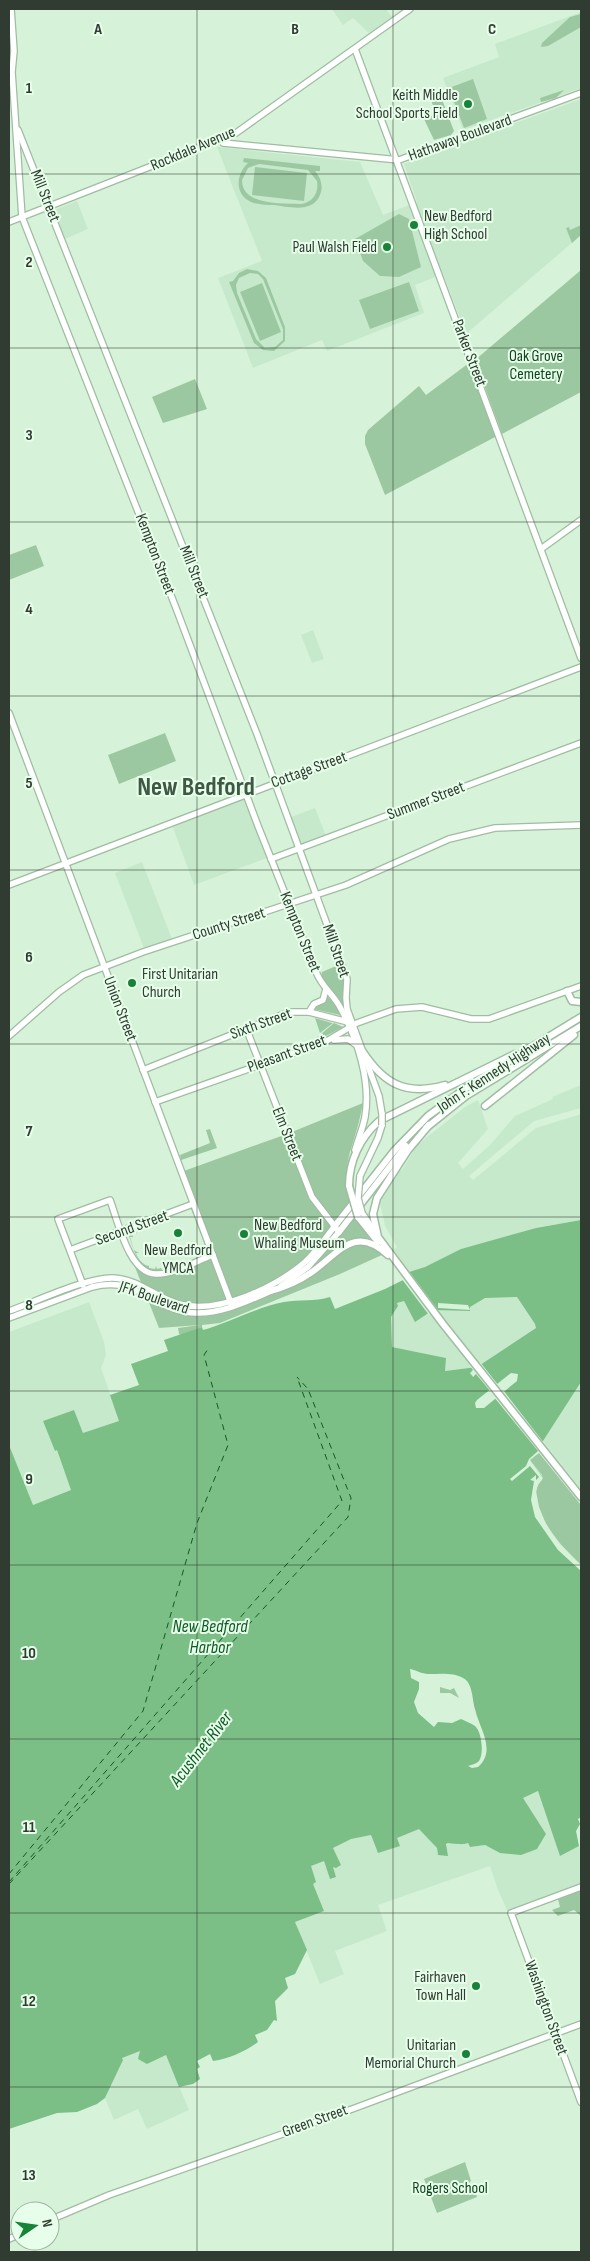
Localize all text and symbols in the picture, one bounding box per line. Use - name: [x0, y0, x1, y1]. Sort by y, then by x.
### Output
- text: A: [93, 20, 102, 39]
- text: B: [291, 20, 299, 39]
- text: C: [488, 20, 496, 39]
- text: 1: [26, 79, 33, 98]
- place label: Keith Middle School Sports Field: [356, 86, 458, 123]
- marker: Keith Middle School Sports Field: [462, 98, 474, 110]
- street label: Hathaway Boulevard: [406, 111, 514, 165]
- street label: Rockdale Avenue: [148, 123, 238, 175]
- street label: Mill Street: [26, 167, 64, 225]
- place label: New Bedford High School: [424, 207, 492, 244]
- marker: New Bedford High School: [408, 219, 420, 231]
- place label: Paul Walsh Field: [292, 238, 377, 257]
- marker: Paul Walsh Field: [381, 241, 393, 253]
- text: 2: [25, 253, 33, 272]
- street label: Parker Street: [448, 317, 491, 389]
- park label: Oak Grove Cemetery: [509, 347, 563, 384]
- text: 3: [25, 426, 33, 445]
- street label: Kempton Street: [131, 511, 179, 597]
- street label: Mill Street: [175, 543, 213, 601]
- text: 4: [25, 600, 33, 619]
- street label: Cottage Street: [269, 747, 350, 792]
- district label: New Bedford: [137, 772, 255, 803]
- text: 5: [25, 774, 33, 793]
- street label: Summer Street: [385, 778, 468, 824]
- street label: Kempton Street: [275, 889, 325, 975]
- street label: County Street: [190, 903, 268, 945]
- street label: Mill Street: [318, 922, 354, 980]
- text: 6: [25, 948, 33, 967]
- place label: First Unitarian Church: [142, 965, 218, 1002]
- street label: Union Street: [99, 974, 141, 1044]
- marker: First Unitarian Church: [126, 977, 138, 989]
- street label: Sixth Street: [228, 1004, 294, 1044]
- street label: John F. Kennedy Highway: [433, 1029, 554, 1117]
- street label: Pleasant Street: [245, 1031, 329, 1077]
- street label: Elm Street: [268, 1104, 306, 1164]
- text: 7: [26, 1122, 33, 1141]
- street label: Second Street: [93, 1206, 171, 1250]
- place label: New Bedford Whaling Museum: [254, 1216, 345, 1253]
- marker: New Bedford YMCA: [172, 1227, 184, 1239]
- marker: New Bedford Whaling Museum: [238, 1228, 250, 1240]
- place label: New Bedford YMCA: [144, 1241, 212, 1278]
- street label: JFK Boulevard: [116, 1277, 191, 1319]
- text: 8: [25, 1296, 33, 1315]
- text: 9: [25, 1470, 33, 1489]
- water label: New Bedford Harbor: [172, 1616, 248, 1658]
- text: 10: [22, 1644, 36, 1663]
- water label: Acushnet River: [165, 1707, 237, 1791]
- text: 11: [23, 1818, 36, 1837]
- street label: Washington Street: [520, 1958, 572, 2058]
- place label: Fairhaven Town Hall: [414, 1968, 466, 2005]
- marker: Fairhaven Town Hall: [470, 1980, 482, 1992]
- text: 12: [22, 1992, 36, 2011]
- place label: Unitarian Memorial Church: [365, 2036, 456, 2073]
- marker: Unitarian Memorial Church: [460, 2048, 472, 2060]
- street label: Green Street: [280, 2100, 350, 2142]
- text: 13: [22, 2166, 36, 2185]
- park label: Rogers School: [412, 2179, 488, 2198]
- north arrow: [10, 2201, 60, 2251]
- text: N: [38, 2218, 56, 2229]

